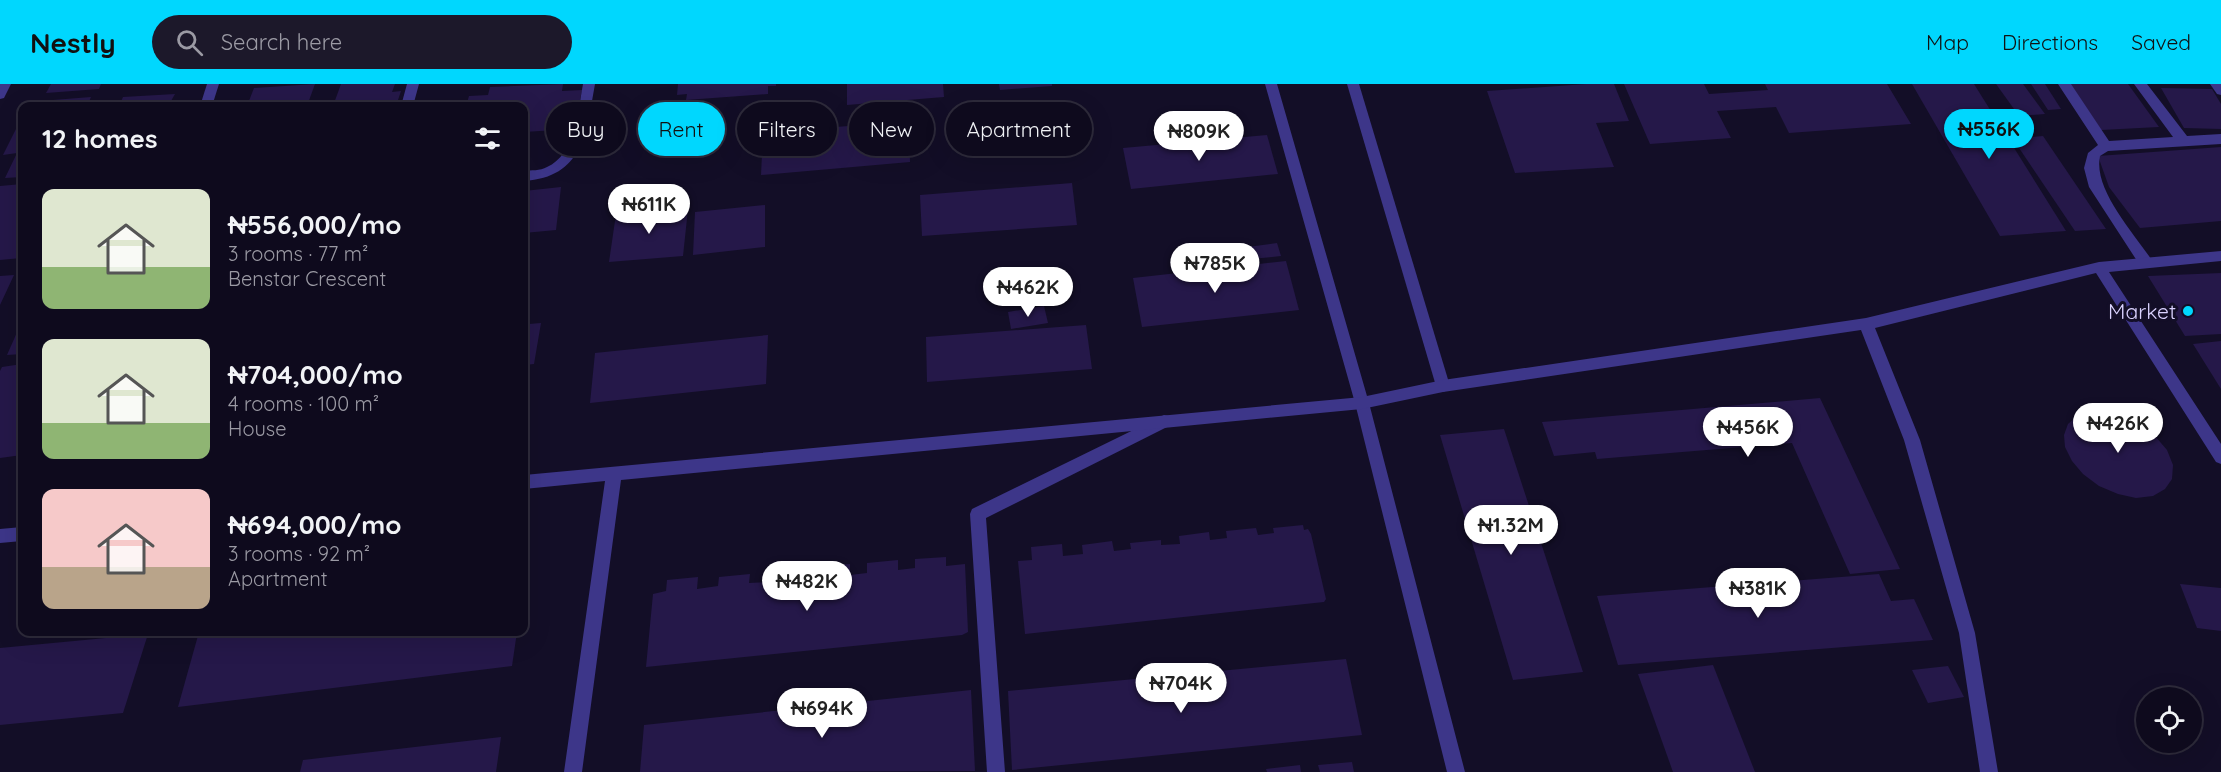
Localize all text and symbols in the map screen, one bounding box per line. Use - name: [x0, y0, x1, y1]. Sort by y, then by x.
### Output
- search box: [152, 15, 572, 69]
- text: Nestly: [30, 25, 116, 60]
- icon: search: [173, 26, 206, 59]
- text: Search here: [221, 28, 342, 56]
- text: Map: [1926, 29, 1969, 55]
- text: Directions: [2002, 29, 2098, 55]
- text: Saved: [2131, 29, 2191, 55]
- chip: Buy: [546, 102, 626, 156]
- chip: Rent: [638, 102, 725, 156]
- chip: Filters: [737, 102, 837, 156]
- chip: New: [849, 102, 934, 156]
- chip: Apartment: [946, 102, 1092, 156]
- pin: ₦556K: [1947, 109, 2031, 160]
- pin: ₦809K: [1157, 111, 1241, 162]
- text: ₦556K: [1958, 116, 2020, 141]
- text: ₦809K: [1168, 118, 1230, 143]
- text: 12 homes: [42, 122, 158, 155]
- icon: filters: [471, 122, 504, 155]
- pin: ₦611K: [607, 184, 691, 235]
- text: ₦611K: [622, 191, 676, 216]
- text: ₦556,000/mo: [228, 208, 401, 241]
- icon: home: [90, 213, 162, 285]
- text: 3 rooms · 77 m²: [228, 241, 368, 266]
- pin: ₦785K: [1173, 243, 1257, 294]
- text: ₦785K: [1184, 250, 1246, 275]
- text: Benstar Crescent: [228, 266, 386, 291]
- pin: ₦462K: [986, 267, 1070, 318]
- text: ₦462K: [997, 274, 1059, 299]
- place label: Market: [2108, 298, 2176, 324]
- marker: Market: [2181, 304, 2195, 318]
- text: ₦704,000/mo: [228, 358, 403, 391]
- icon: home: [90, 363, 162, 435]
- text: 4 rooms · 100 m²: [228, 391, 379, 416]
- pin: ₦426K: [2076, 403, 2160, 454]
- pin: ₦456K: [1706, 407, 1790, 458]
- text: ₦426K: [2087, 410, 2149, 435]
- text: ₦456K: [1717, 414, 1779, 439]
- text: House: [228, 416, 287, 441]
- pin: ₦1.32M: [1462, 505, 1560, 556]
- text: ₦694,000/mo: [228, 508, 402, 541]
- text: ₦1.32M: [1478, 512, 1544, 537]
- icon: home: [90, 513, 162, 585]
- text: 3 rooms · 92 m²: [228, 541, 370, 566]
- pin: ₦482K: [765, 561, 849, 612]
- text: Apartment: [228, 566, 328, 591]
- text: ₦482K: [776, 568, 838, 593]
- pin: ₦381K: [1716, 568, 1800, 619]
- text: ₦381K: [1729, 575, 1787, 600]
- pin: ₦704K: [1139, 663, 1223, 714]
- text: ₦704K: [1150, 670, 1212, 695]
- map controls: [2136, 687, 2202, 753]
- button: locate: [2136, 687, 2202, 753]
- pin: ₦694K: [780, 688, 864, 739]
- text: ₦694K: [791, 695, 853, 720]

